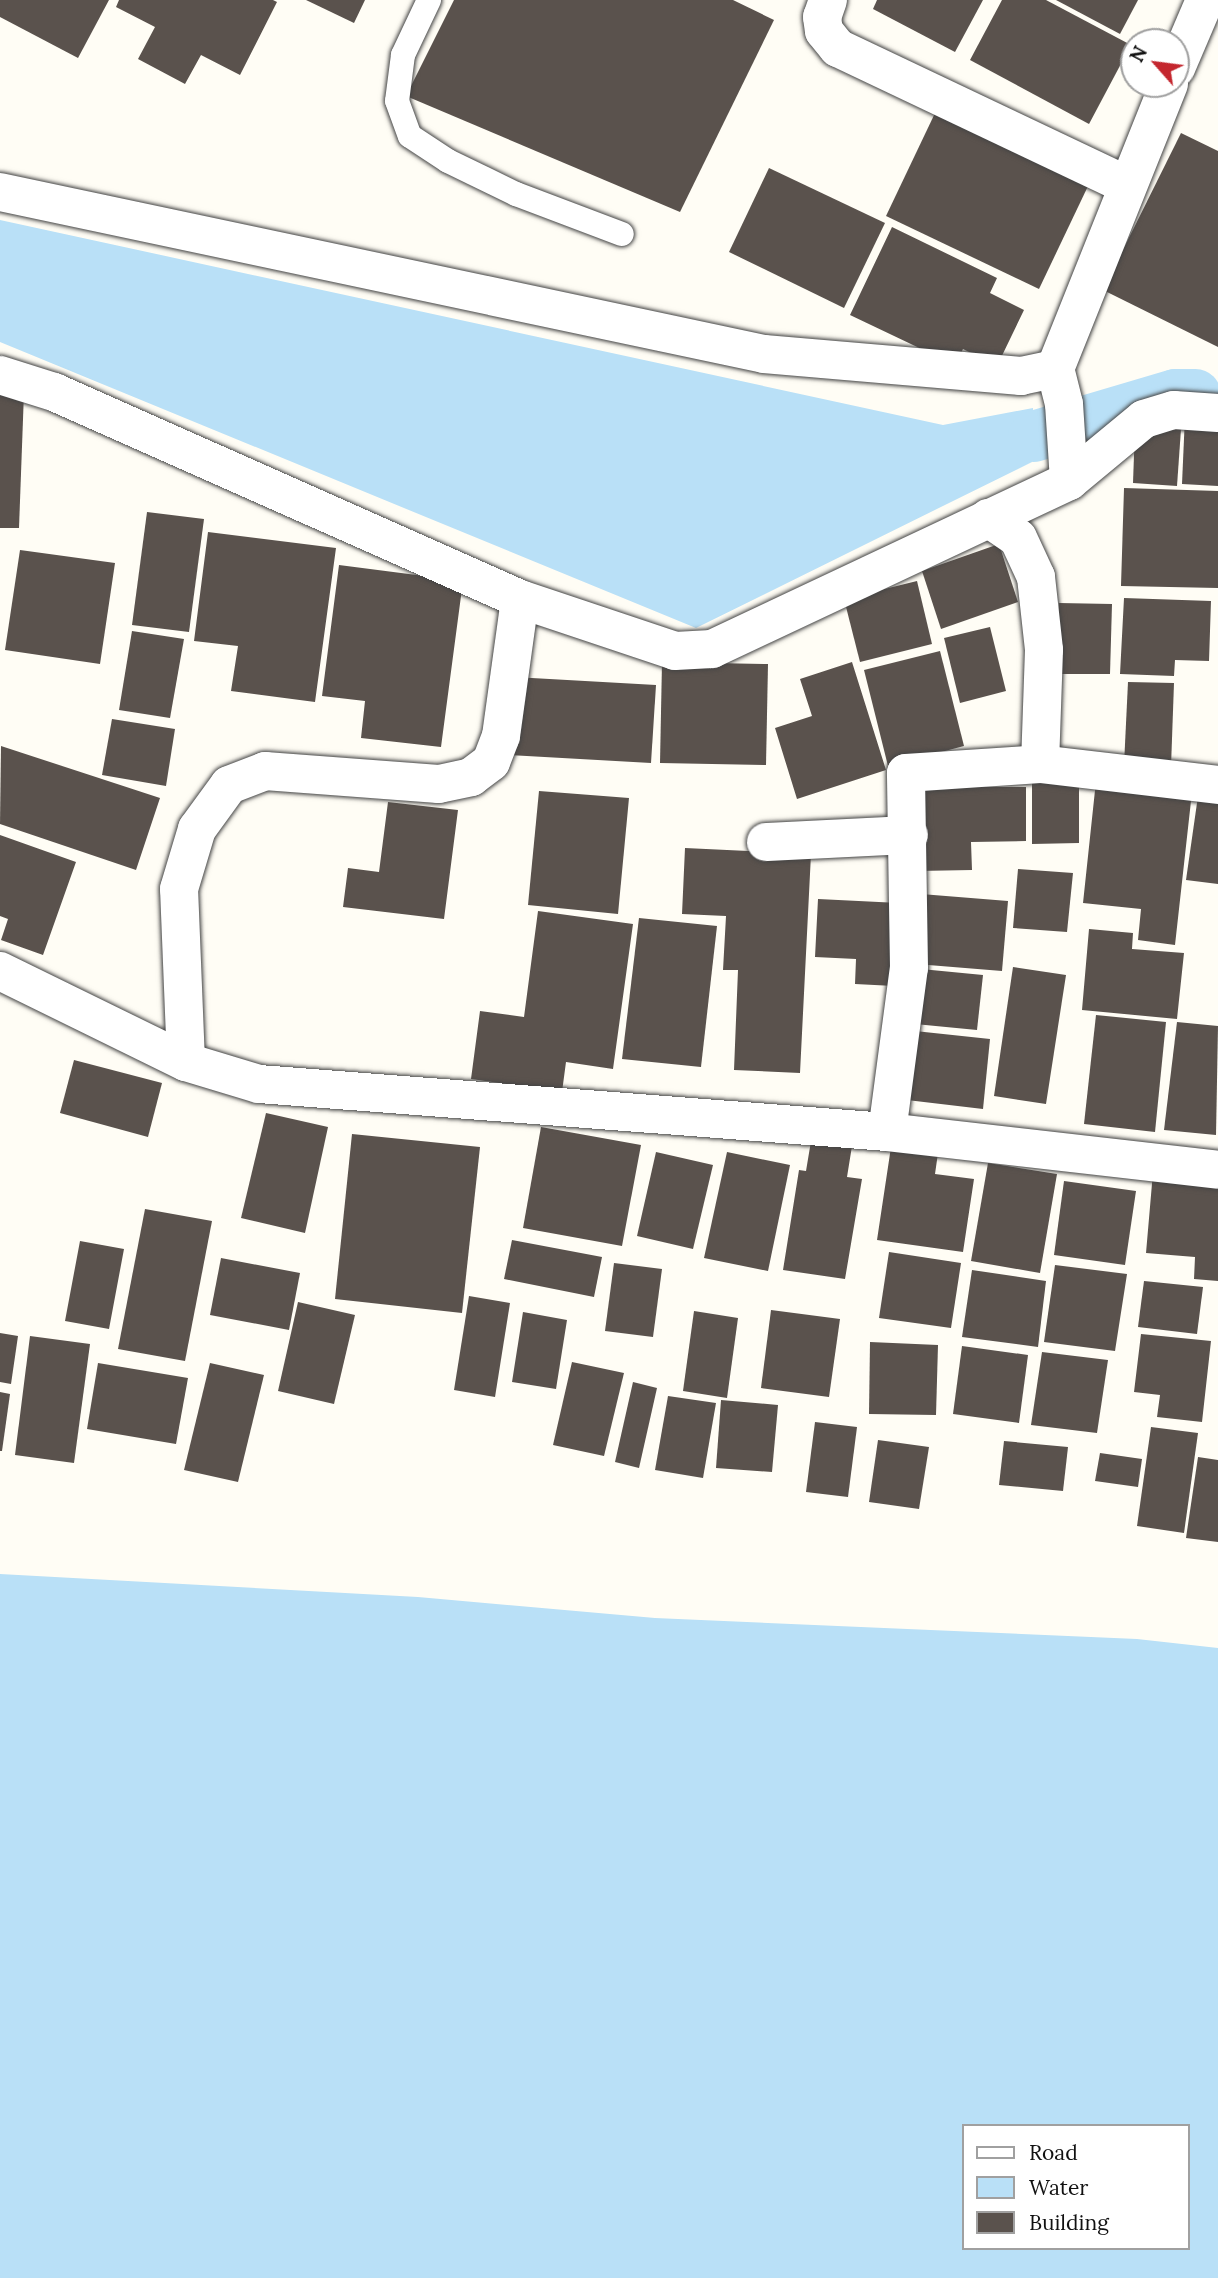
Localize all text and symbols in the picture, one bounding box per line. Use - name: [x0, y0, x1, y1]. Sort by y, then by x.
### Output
- north arrow: [1120, 28, 1190, 98]
- text: N: [1124, 42, 1152, 66]
- legend: [962, 2124, 1190, 2250]
- text: Road: [1029, 2139, 1078, 2166]
- text: Water: [1029, 2174, 1088, 2201]
- text: Building: [1029, 2209, 1109, 2236]

